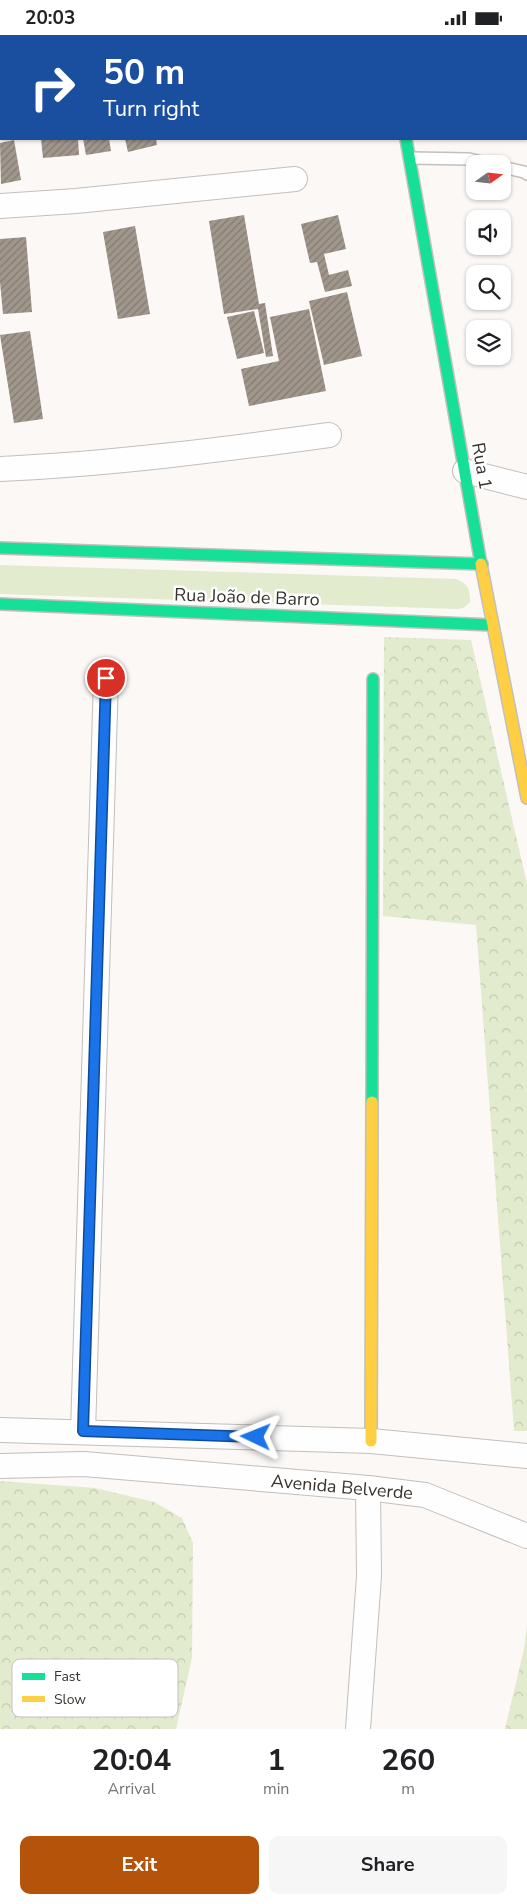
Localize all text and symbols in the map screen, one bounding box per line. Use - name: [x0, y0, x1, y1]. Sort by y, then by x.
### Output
- text: 20:03: [25, 5, 75, 31]
- text: 50 m: [103, 49, 185, 96]
- icon: right: [20, 55, 85, 120]
- text: Turn right: [103, 94, 199, 124]
- north arrow: [466, 155, 511, 200]
- map controls: [466, 155, 511, 365]
- button: sound: [466, 210, 511, 255]
- button: search: [466, 265, 511, 310]
- button: layers: [466, 320, 511, 365]
- street label: Rua 1: [466, 441, 498, 491]
- street label: Rua João de Barro: [174, 582, 320, 612]
- pin: [85, 657, 127, 699]
- icon: arrive: [92, 664, 120, 692]
- position arrow: [229, 1410, 281, 1462]
- street label: Avenida Belverde: [270, 1469, 414, 1505]
- legend: [12, 1659, 178, 1717]
- text: Fast: [54, 1667, 80, 1686]
- text: Slow: [54, 1690, 86, 1709]
- text: 20:04: [92, 1740, 171, 1781]
- text: 1: [267, 1740, 285, 1781]
- text: 260: [381, 1740, 435, 1781]
- text: Arrival: [107, 1778, 156, 1800]
- text: min: [263, 1778, 289, 1800]
- text: m: [401, 1778, 415, 1800]
- button: Exit: [20, 1836, 259, 1894]
- button: Share: [269, 1836, 507, 1894]

